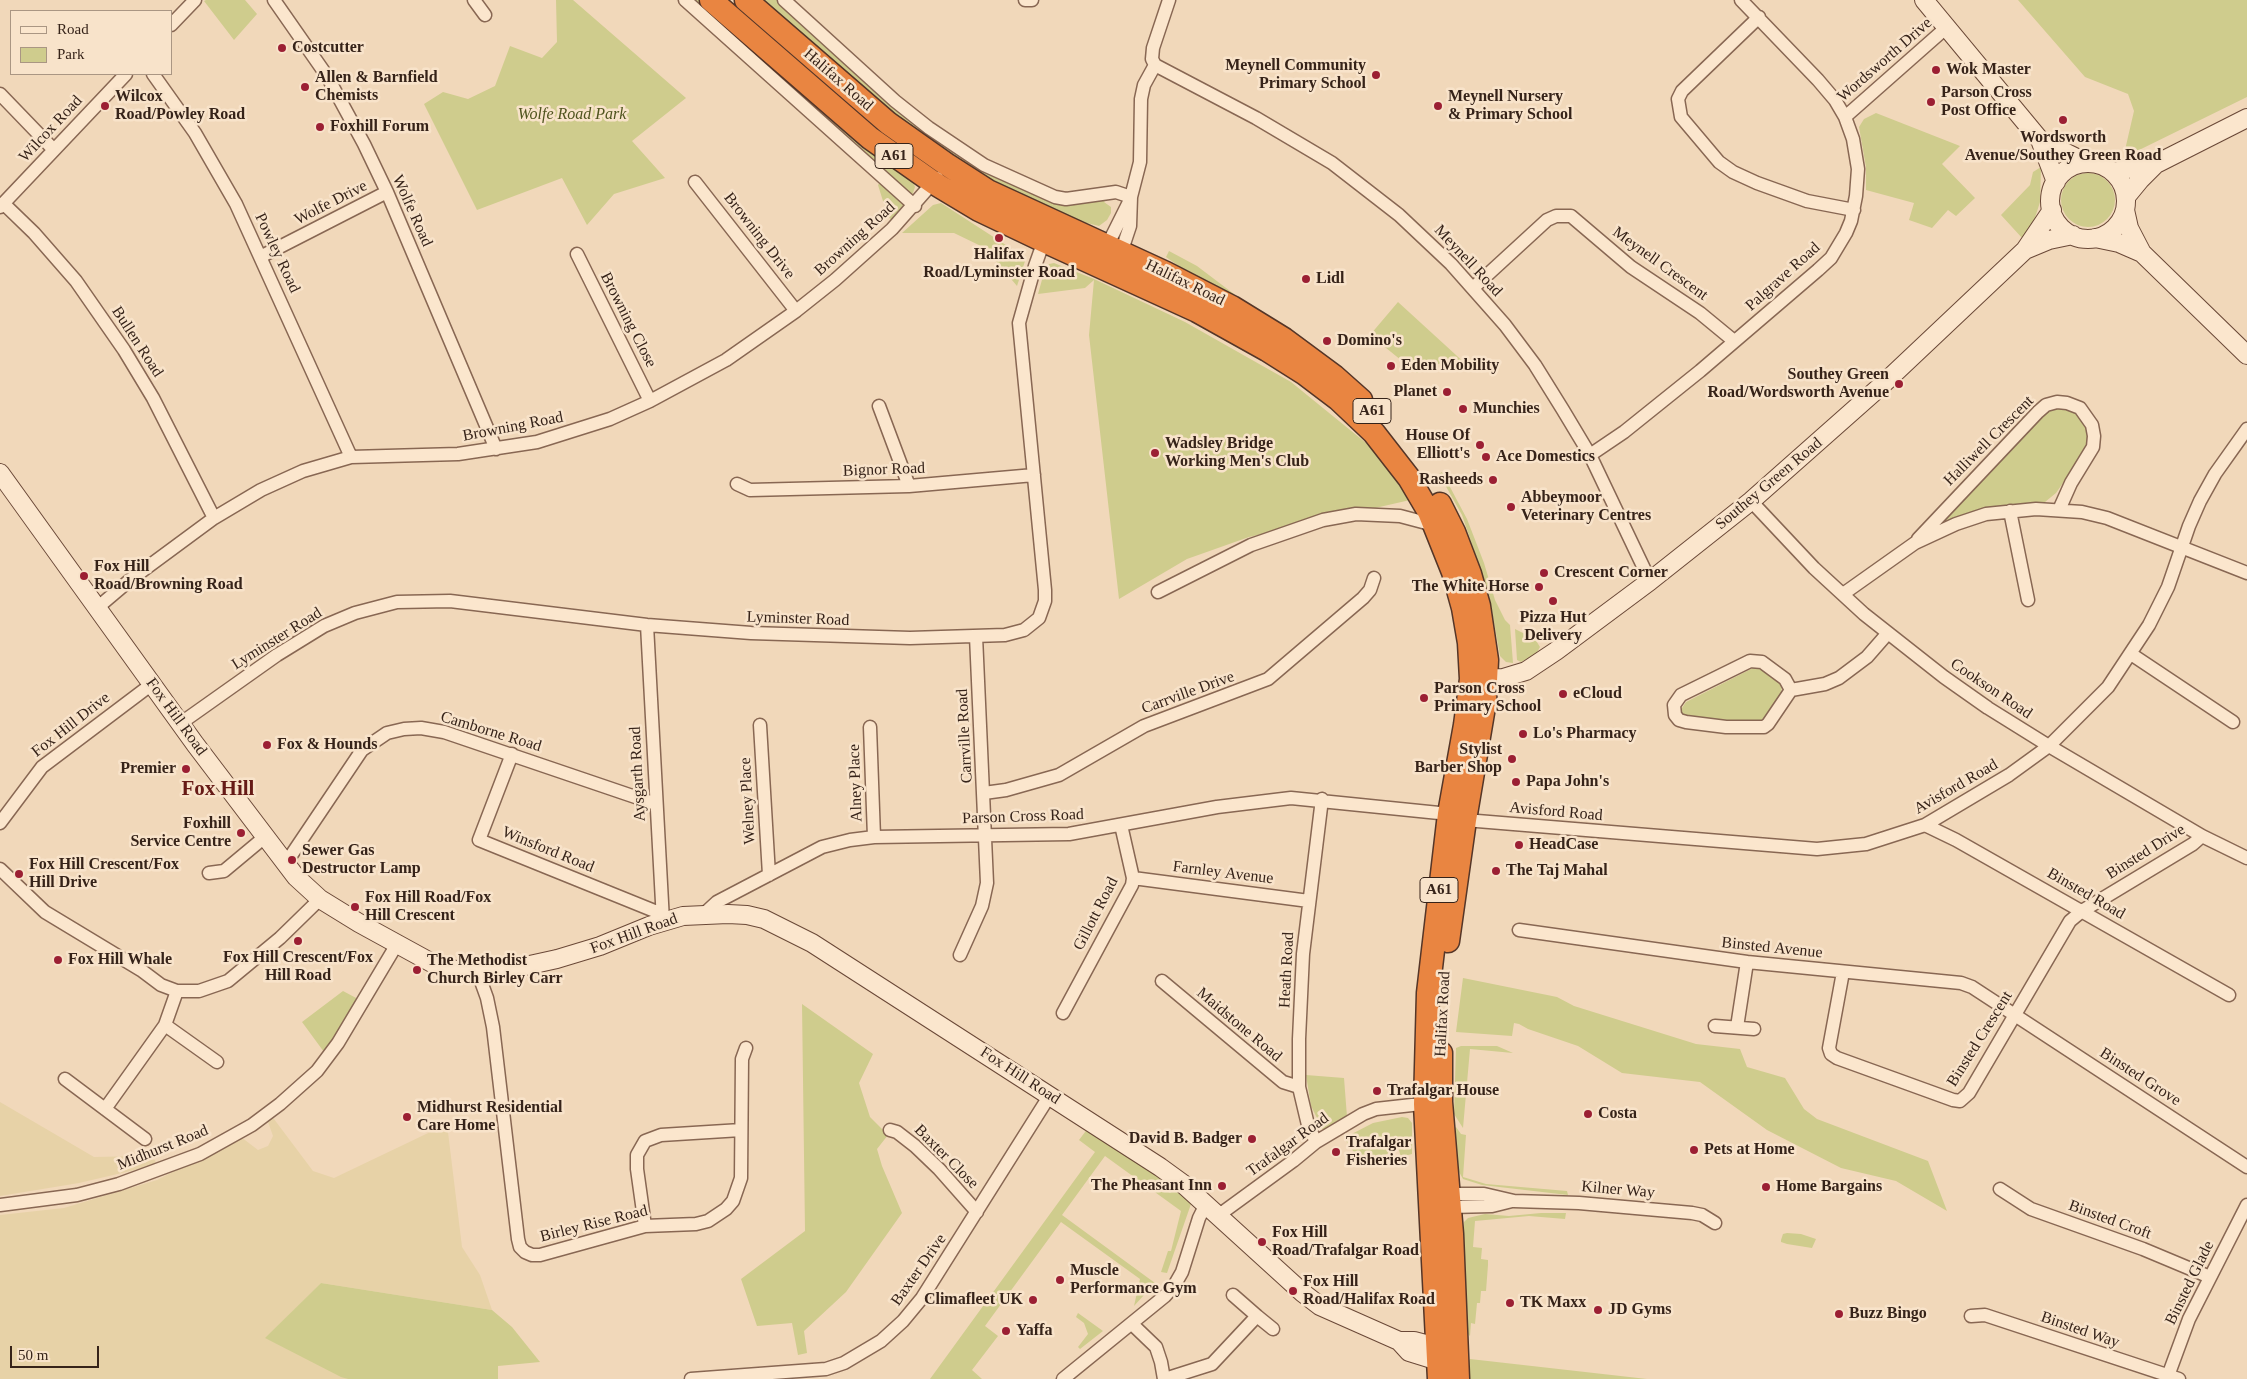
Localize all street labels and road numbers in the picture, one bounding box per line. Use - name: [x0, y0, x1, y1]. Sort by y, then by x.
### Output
- street label: Wordsworth Drive: [1834, 14, 1936, 106]
- street label: Halifax Road: [799, 45, 877, 115]
- street label: Wilcox Road: [15, 92, 87, 166]
- road number: A61: [875, 144, 913, 168]
- street label: Wolfe Road: [388, 172, 436, 250]
- street label: Wolfe Drive: [291, 176, 371, 230]
- street label: Browning Drive: [719, 189, 799, 283]
- street label: Browning Road: [811, 198, 899, 280]
- street label: Powley Road: [250, 210, 304, 296]
- street label: Meynell Road: [1430, 221, 1506, 301]
- street label: Meynell Crescent: [1609, 223, 1711, 305]
- street label: Palgrave Road: [1742, 239, 1824, 315]
- street label: Halifax Road: [1142, 256, 1228, 310]
- street label: Browning Close: [596, 269, 660, 371]
- street label: Bullen Road: [107, 303, 167, 381]
- street label: Halliwell Crescent: [1940, 392, 2038, 490]
- road number: A61: [1353, 398, 1391, 424]
- street label: Browning Road: [461, 408, 565, 446]
- street label: Southey Green Road: [1712, 434, 1826, 534]
- street label: Bignor Road: [843, 459, 925, 481]
- street label: Lyminster Road: [228, 604, 326, 674]
- street label: Lyminster Road: [746, 608, 850, 630]
- street label: Cookson Road: [1946, 655, 2036, 723]
- street label: Carrville Drive: [1139, 667, 1237, 719]
- street label: Fox Hill Road: [141, 674, 211, 760]
- street label: Fox Hill Drive: [28, 688, 114, 762]
- street label: Carrville Road: [953, 688, 977, 784]
- street label: Camborne Road: [438, 708, 544, 756]
- street label: Aysgarth Road: [626, 726, 650, 822]
- street label: Alney Place: [845, 744, 867, 822]
- street label: Avisford Road: [1911, 755, 2001, 819]
- street label: Welney Place: [736, 757, 760, 845]
- street label: Avisford Road: [1509, 798, 1603, 826]
- street label: Parson Cross Road: [962, 805, 1084, 829]
- street label: Binsted Drive: [2103, 820, 2189, 884]
- street label: Winsford Road: [499, 823, 597, 877]
- street label: Farnley Avenue: [1171, 857, 1275, 889]
- street label: Binsted Road: [2044, 864, 2128, 924]
- street label: Gillott Road: [1069, 874, 1123, 954]
- road number: A61: [1420, 878, 1458, 902]
- street label: Fox Hill Road: [588, 909, 680, 959]
- street label: Heath Road: [1275, 932, 1299, 1008]
- street label: Binsted Avenue: [1721, 933, 1823, 963]
- street label: Halifax Road: [1431, 971, 1455, 1057]
- street label: Maidstone Road: [1192, 984, 1286, 1066]
- street label: Binsted Crescent: [1943, 988, 2017, 1090]
- street label: Fox Hill Road: [976, 1043, 1064, 1109]
- street label: Binsted Grove: [2096, 1044, 2184, 1110]
- street label: Trafalgar Road: [1243, 1109, 1333, 1181]
- street label: Midhurst Road: [115, 1121, 211, 1175]
- street label: Baxter Close: [910, 1121, 982, 1193]
- street label: Kilner Way: [1580, 1177, 1656, 1203]
- street label: Binsted Croft: [2066, 1196, 2154, 1244]
- street label: Birley Rise Road: [538, 1201, 650, 1247]
- street label: Baxter Drive: [887, 1230, 951, 1310]
- street label: Binsted Glade: [2161, 1238, 2219, 1328]
- street label: Binsted Way: [2038, 1308, 2122, 1352]

